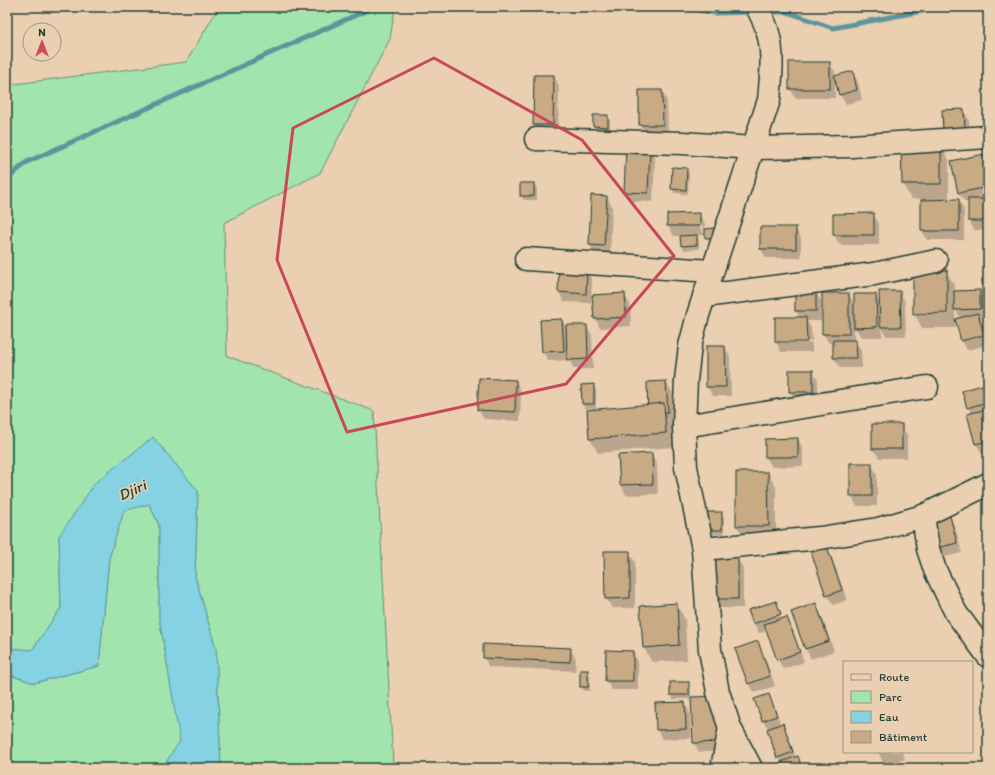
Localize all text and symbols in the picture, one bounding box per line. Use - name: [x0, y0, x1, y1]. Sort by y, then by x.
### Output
- north arrow: [22, 22, 62, 62]
- text: N: [38, 26, 46, 39]
- water label: Djiri: [115, 475, 151, 505]
- legend: [843, 661, 973, 753]
- text: Route: [879, 670, 909, 684]
- text: Parc: [879, 690, 902, 704]
- text: Eau: [879, 710, 899, 724]
- text: Bâtiment: [879, 730, 928, 744]

